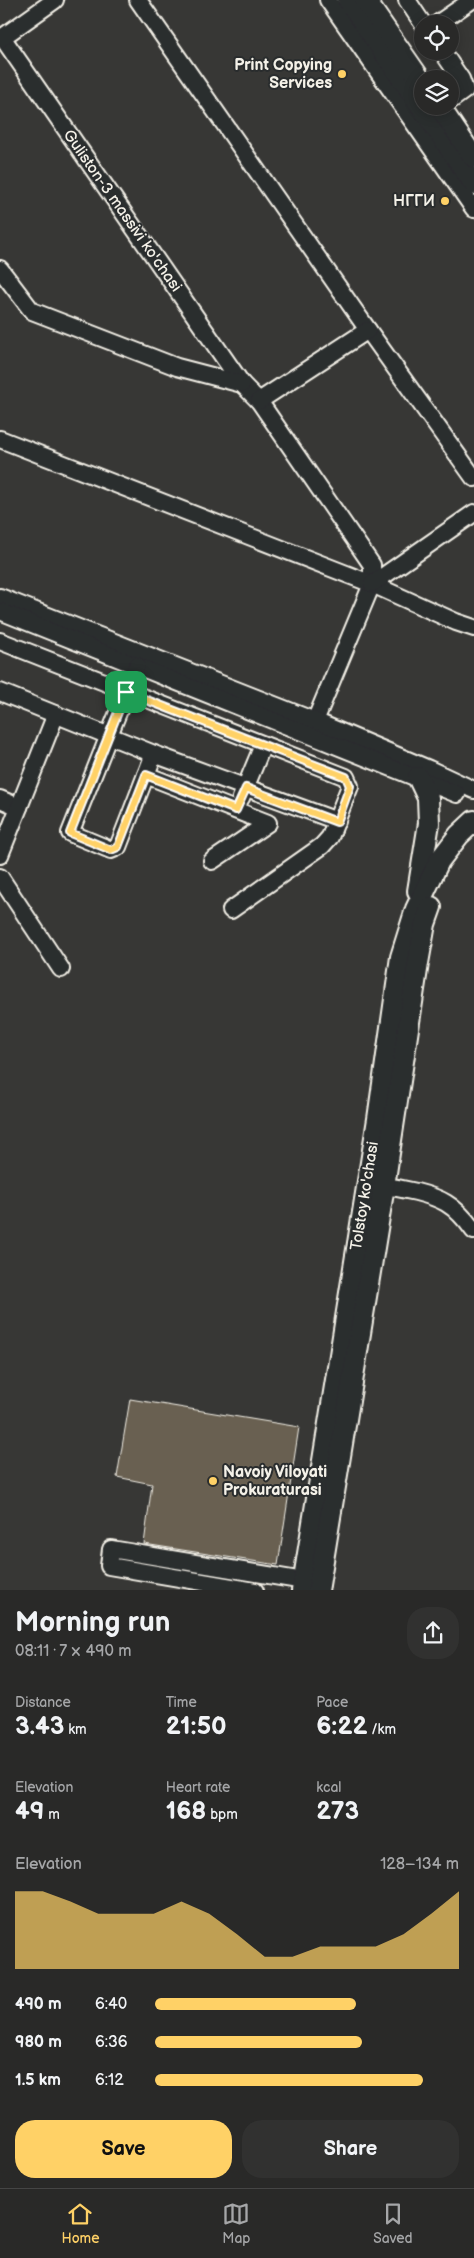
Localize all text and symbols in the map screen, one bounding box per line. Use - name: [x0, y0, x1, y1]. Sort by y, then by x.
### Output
- map controls: [414, 15, 459, 115]
- button: locate: [414, 15, 459, 60]
- place label: Print Copying Services: [234, 56, 332, 93]
- marker: Print Copying Services: [336, 68, 348, 80]
- button: layers: [414, 70, 459, 115]
- street label: Guliston-3 massivi ko'chasi: [59, 126, 185, 296]
- place label: НГГИ: [393, 192, 435, 211]
- marker: НГГИ: [439, 195, 451, 207]
- pin: [105, 671, 147, 713]
- icon: arrive: [112, 678, 140, 706]
- street label: Tolstoy ko'chasi: [347, 1140, 383, 1252]
- place label: Navoiy Viloyati Prokuraturasi: [223, 1463, 327, 1500]
- marker: Navoiy Viloyati Prokuraturasi: [207, 1475, 219, 1487]
- text: Morning run: [15, 1606, 170, 1639]
- button: share: [407, 1607, 459, 1659]
- text: 08:11 · 7 × 490 m: [15, 1642, 132, 1661]
- text: Distance: [15, 1694, 71, 1711]
- text: Time: [166, 1694, 197, 1711]
- text: Pace: [316, 1694, 348, 1711]
- text: 3.43: [15, 1711, 64, 1742]
- text: 21:50: [166, 1711, 227, 1742]
- text: 6:22: [316, 1711, 367, 1742]
- text: km: [64, 1721, 87, 1738]
- text: /km: [367, 1721, 396, 1738]
- text: Elevation: [15, 1779, 73, 1796]
- text: Heart rate: [166, 1779, 230, 1796]
- text: kcal: [316, 1779, 341, 1796]
- text: 49: [15, 1796, 44, 1827]
- text: 168: [166, 1796, 206, 1827]
- text: 273: [316, 1796, 359, 1827]
- text: m: [44, 1806, 60, 1823]
- text: bpm: [206, 1806, 238, 1823]
- text: Elevation: [15, 1855, 82, 1874]
- text: 128–134 m: [380, 1855, 459, 1874]
- text: 490 m: [15, 1995, 62, 2014]
- text: 6:40: [95, 1995, 127, 2014]
- text: 980 m: [15, 2033, 62, 2052]
- text: 6:36: [95, 2033, 128, 2052]
- text: 1.5 km: [15, 2071, 61, 2090]
- text: 6:12: [95, 2071, 124, 2090]
- button: Save: [15, 2120, 232, 2178]
- button: Share: [242, 2120, 459, 2178]
- tab: Home: [61, 2200, 99, 2247]
- tab: Map: [222, 2200, 250, 2247]
- tab: Saved: [373, 2200, 413, 2247]

